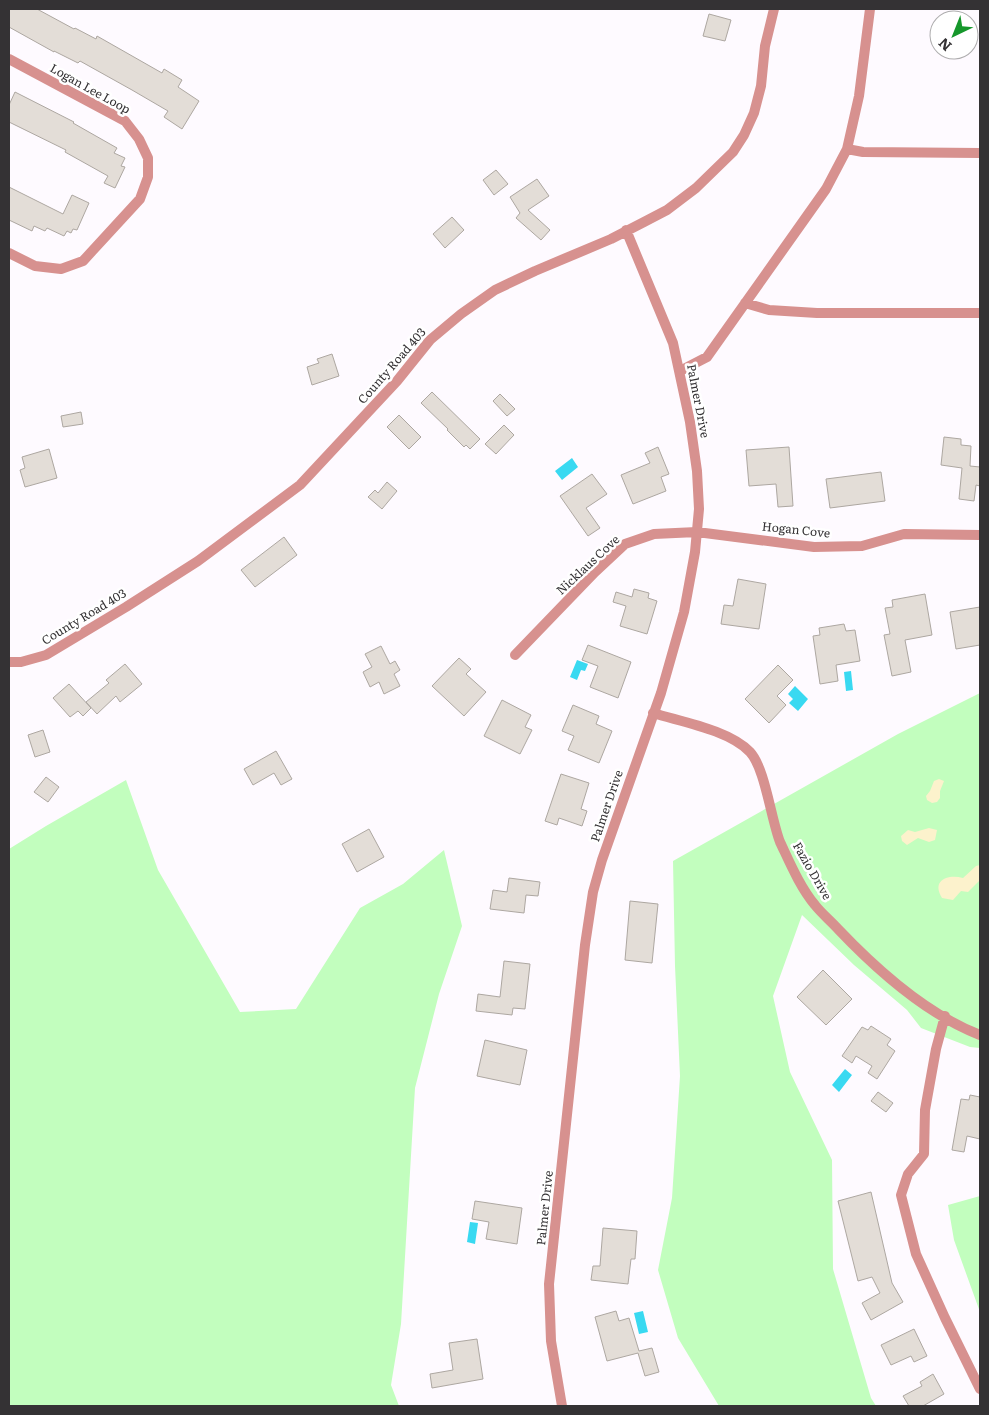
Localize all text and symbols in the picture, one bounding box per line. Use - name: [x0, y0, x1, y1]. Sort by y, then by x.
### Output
- north arrow: [929, 10, 979, 60]
- text: N: [933, 34, 956, 57]
- street label: Logan Lee Loop: [47, 59, 134, 118]
- street label: County Road 403: [353, 323, 430, 407]
- street label: Palmer Drive: [683, 362, 715, 439]
- street label: Hogan Cove: [761, 516, 831, 542]
- street label: Nicklaus Cove: [552, 530, 623, 598]
- street label: County Road 403: [38, 584, 129, 649]
- street label: Palmer Drive: [585, 767, 627, 844]
- street label: Fazio Drive: [789, 838, 837, 903]
- street label: Palmer Drive: [531, 1170, 557, 1246]

